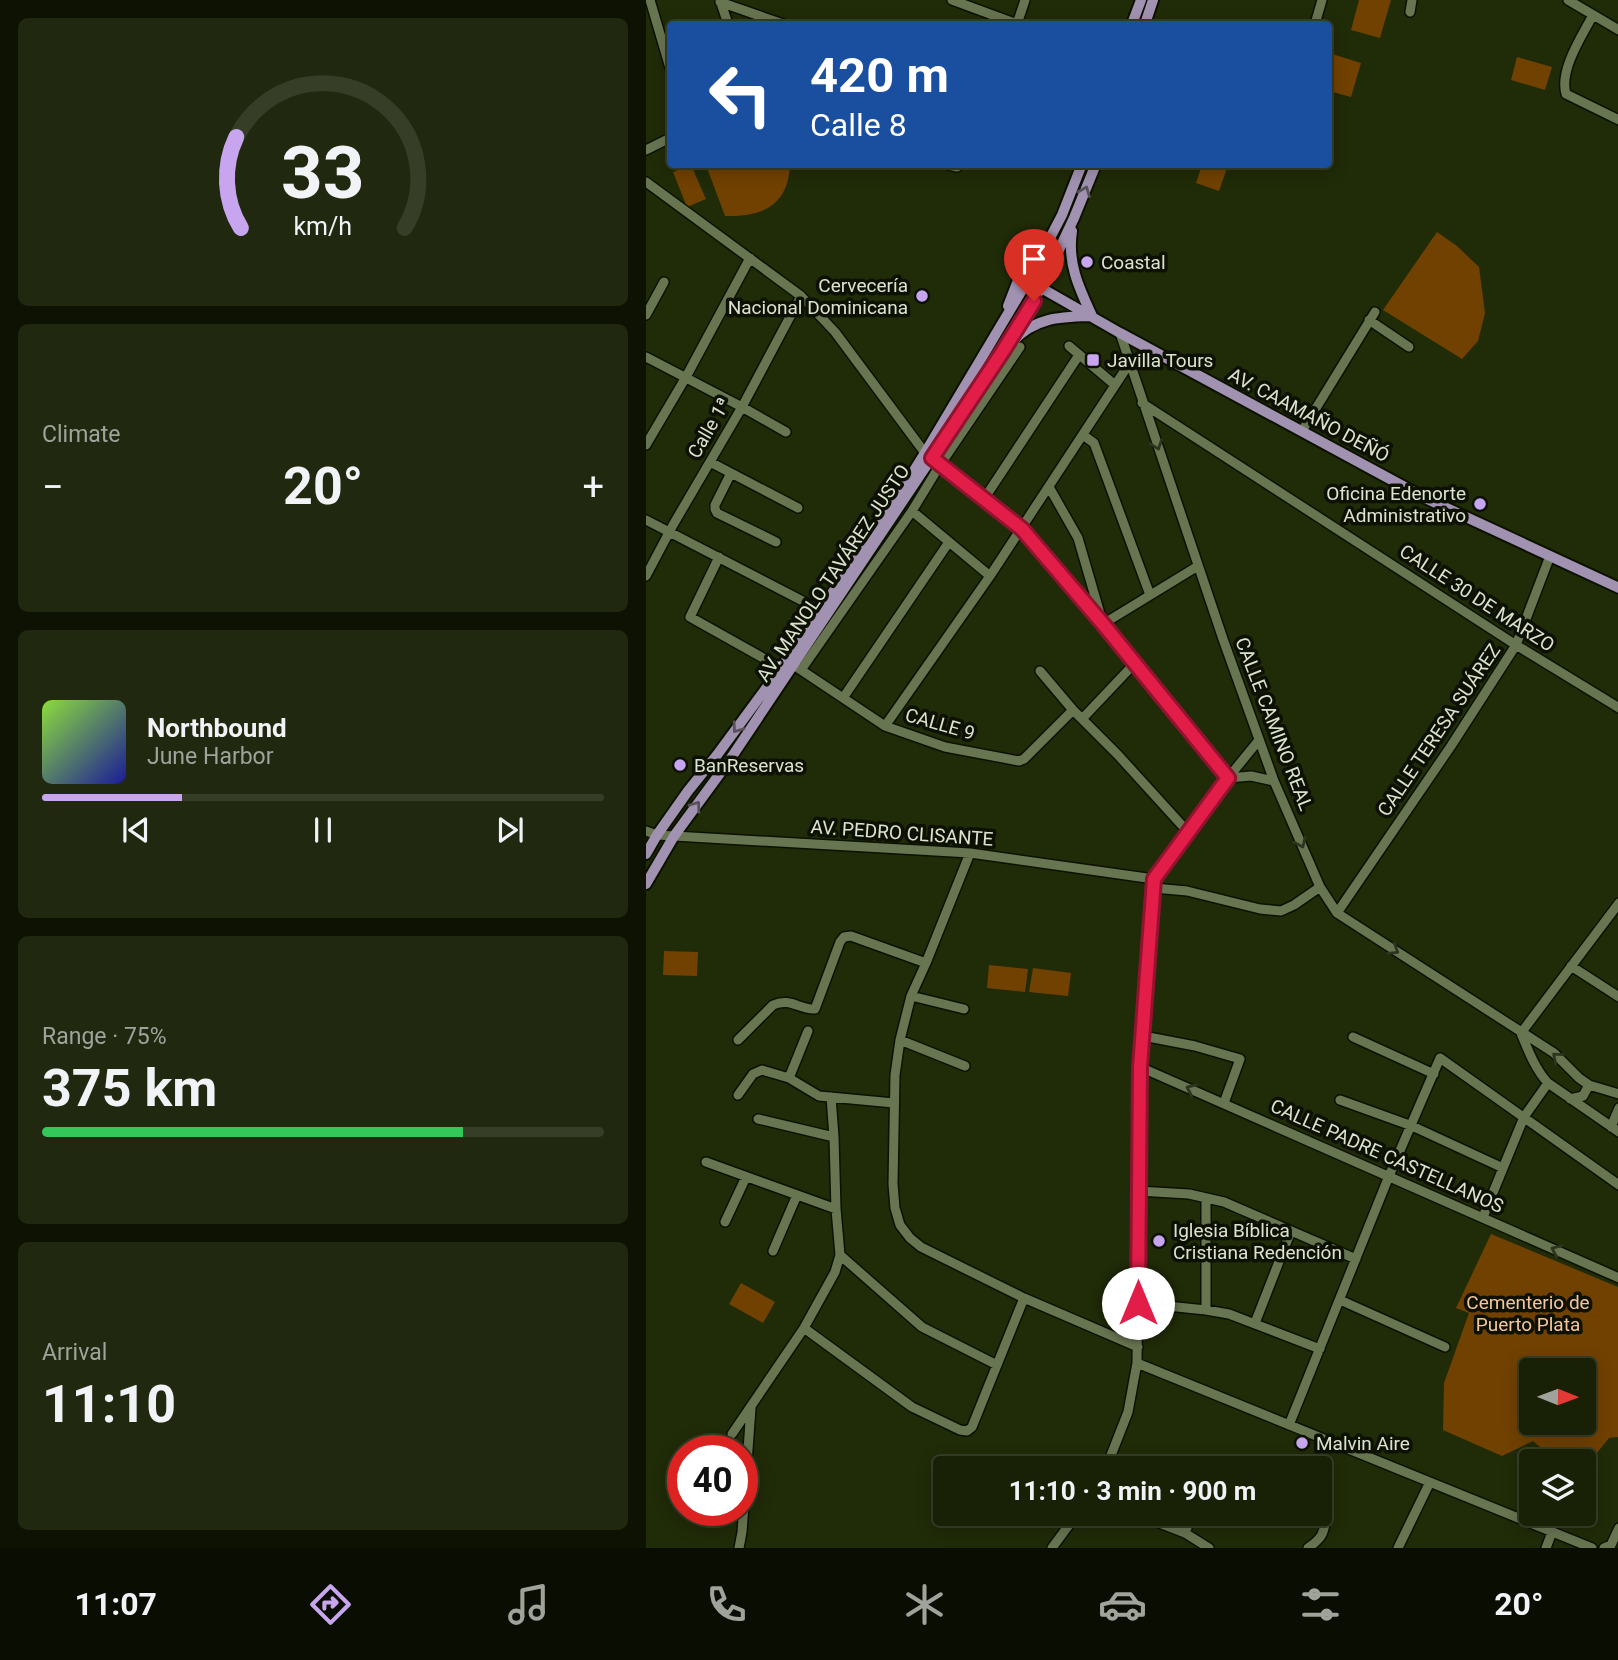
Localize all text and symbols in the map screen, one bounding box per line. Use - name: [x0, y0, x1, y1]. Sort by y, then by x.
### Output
- text: 420 m: [810, 47, 949, 104]
- icon: left: [695, 49, 786, 140]
- text: Calle 8: [810, 106, 907, 144]
- text: 33: [281, 130, 365, 216]
- one-way arrow: [1077, 186, 1091, 198]
- text: km/h: [294, 212, 352, 241]
- pin: [1004, 229, 1064, 301]
- icon: arrive: [1015, 240, 1053, 278]
- place label: Coastal: [1101, 251, 1166, 274]
- marker: Coastal: [1079, 254, 1095, 270]
- place label: Cervecería Nacional Dominicana: [728, 274, 908, 319]
- marker: Cervecería Nacional Dominicana: [914, 288, 930, 304]
- place label: Javilla Tours: [1107, 349, 1213, 372]
- marker: Javilla Tours: [1085, 352, 1101, 368]
- street label: AV. CAAMAÑO DEÑÓ: [1225, 363, 1393, 467]
- street label: Calle 1ª: [683, 394, 735, 462]
- text: Climate: [42, 421, 121, 448]
- one-way arrow: [1149, 438, 1163, 450]
- text: 20°: [283, 456, 363, 517]
- street label: AV. MANOLO TAVÁREZ JUSTO: [752, 460, 914, 686]
- text: −: [42, 465, 64, 509]
- text: +: [582, 465, 604, 509]
- place label: Oficina Edenorte Administrativo: [1326, 482, 1466, 527]
- marker: Oficina Edenorte Administrativo: [1472, 496, 1488, 512]
- street label: CALLE 30 DE MARZO: [1395, 539, 1559, 657]
- street label: CALLE CAMINO REAL: [1230, 634, 1318, 814]
- street label: CALLE TERESA SUÁREZ: [1373, 639, 1505, 821]
- street label: CALLE 9: [903, 703, 977, 745]
- text: Northbound: [147, 713, 287, 743]
- one-way arrow: [732, 720, 745, 733]
- text: June Harbor: [147, 743, 274, 770]
- place label: BanReservas: [694, 754, 804, 777]
- marker: BanReservas: [672, 757, 688, 773]
- one-way arrow: [688, 801, 700, 814]
- icon: previous: [117, 811, 155, 849]
- icon: pause: [304, 811, 342, 849]
- icon: next: [491, 811, 529, 849]
- street label: AV. PEDRO CLISANTE: [810, 815, 994, 851]
- one-way arrow: [1292, 836, 1306, 848]
- one-way arrow: [1387, 941, 1400, 954]
- text: Range · 75%: [42, 1023, 167, 1050]
- one-way arrow: [1552, 1052, 1564, 1065]
- text: 375 km: [42, 1058, 217, 1119]
- one-way arrow: [1186, 1083, 1198, 1097]
- street label: CALLE PADRE CASTELLANOS: [1267, 1094, 1507, 1218]
- place label: Iglesia Bíblica Cristiana Redención: [1173, 1219, 1342, 1264]
- marker: Iglesia Bíblica Cristiana Redención: [1151, 1233, 1167, 1249]
- one-way arrow: [1551, 1244, 1563, 1258]
- position arrow: [1101, 1266, 1175, 1340]
- park label: Cementerio de Puerto Plata: [1466, 1291, 1590, 1336]
- text: Arrival: [42, 1339, 107, 1366]
- north arrow: [1519, 1358, 1596, 1435]
- map controls: [1519, 1358, 1596, 1526]
- text: 11:10: [42, 1374, 176, 1435]
- place label: Malvin Aire: [1316, 1432, 1410, 1455]
- speed limit sign: 40: [667, 1435, 758, 1526]
- marker: Malvin Aire: [1294, 1435, 1310, 1451]
- button: layers: [1519, 1449, 1596, 1526]
- text: 11:10 · 3 min · 900 m: [1009, 1476, 1256, 1506]
- icon: directions: [306, 1580, 355, 1629]
- icon: music: [504, 1580, 553, 1629]
- icon: phone: [702, 1580, 751, 1629]
- icon: climate: [900, 1580, 949, 1629]
- icon: car: [1098, 1580, 1147, 1629]
- icon: filters: [1296, 1580, 1345, 1629]
- text: 11:07: [75, 1585, 157, 1623]
- text: 20°: [1494, 1585, 1543, 1623]

